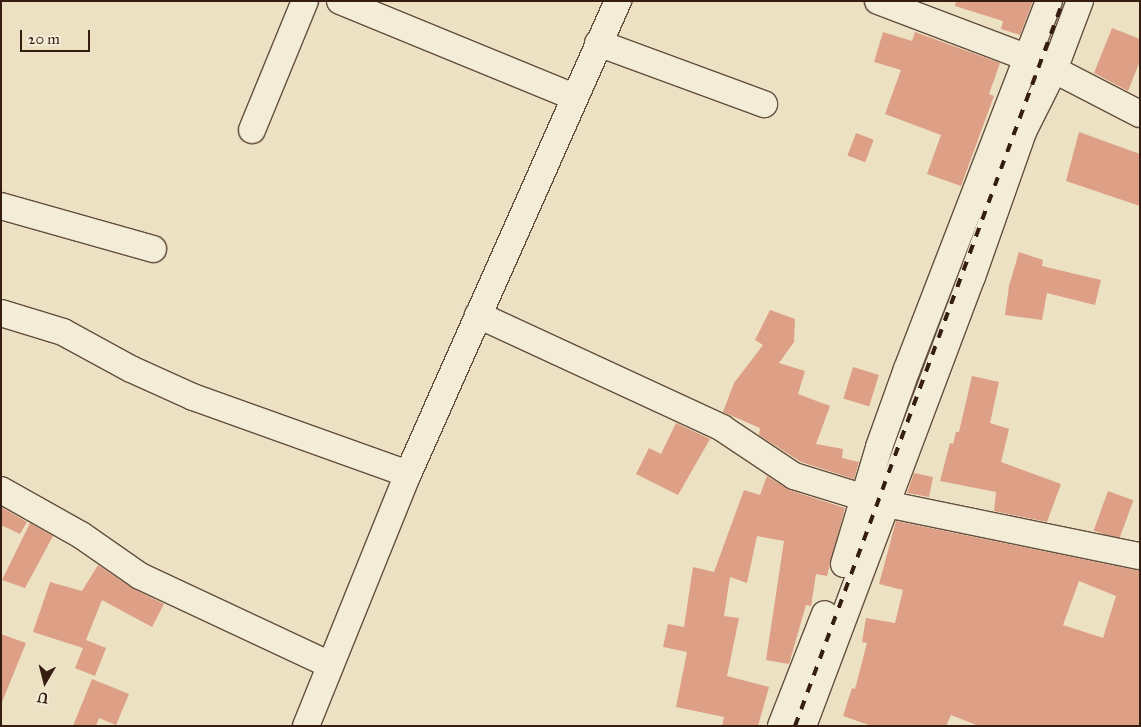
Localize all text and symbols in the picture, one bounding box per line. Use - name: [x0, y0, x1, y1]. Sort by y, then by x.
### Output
- scale bar: [22, 20, 92, 52]
- text: 20 m: [28, 30, 60, 48]
- north arrow: [20, 657, 70, 707]
- text: U: [36, 688, 50, 707]

